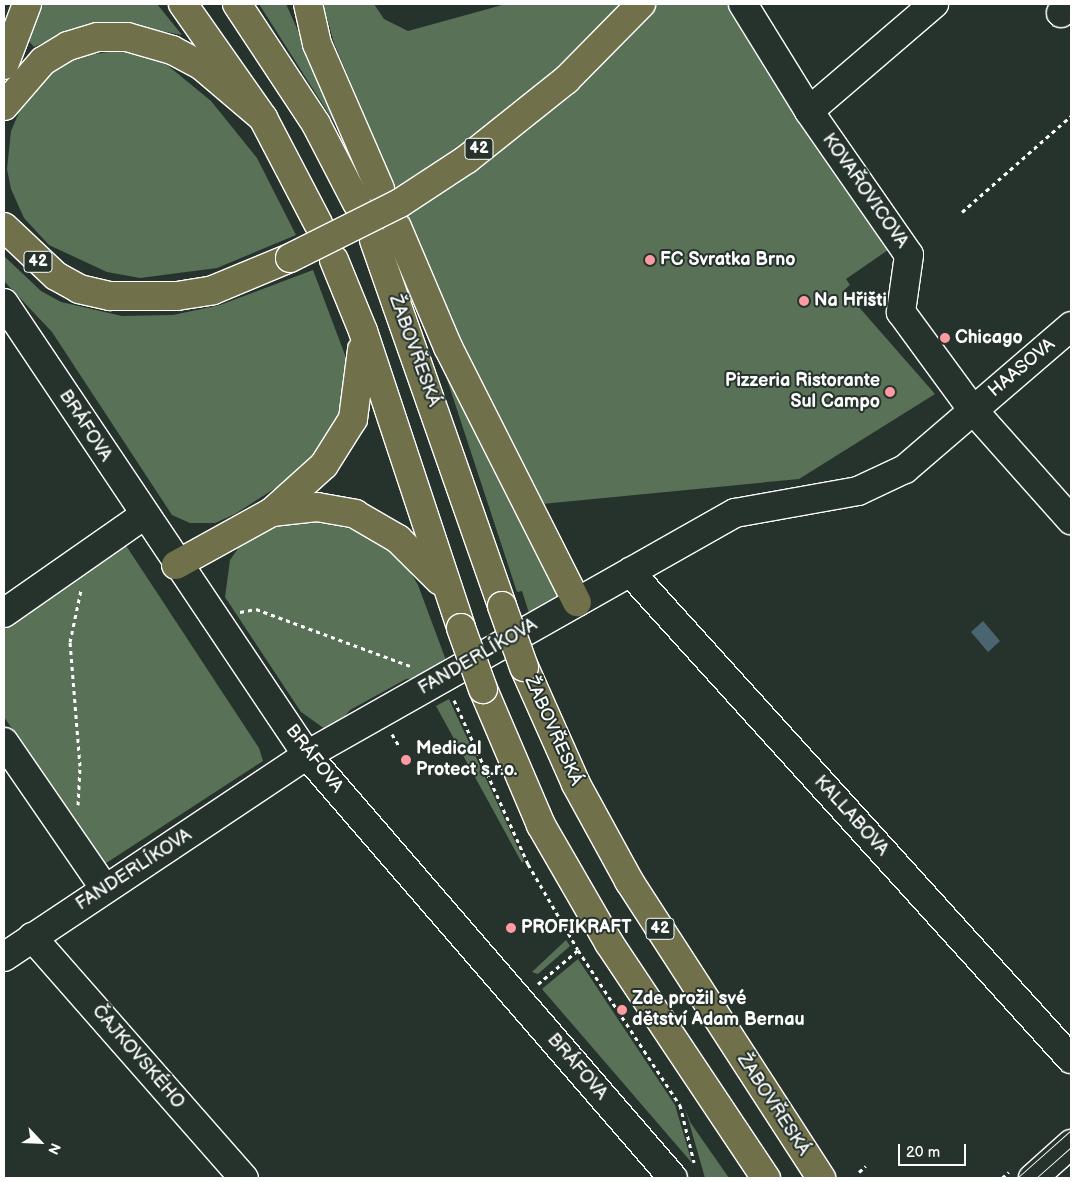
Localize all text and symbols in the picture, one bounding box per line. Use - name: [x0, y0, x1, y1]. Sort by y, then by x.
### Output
- street label: KOVAŘOVICOVA: [817, 129, 913, 253]
- road number: 42: [464, 136, 494, 162]
- road number: 42: [23, 248, 53, 276]
- place label: FC Svratka Brno: [660, 249, 796, 271]
- marker: FC Svratka Brno: [644, 254, 656, 266]
- place label: Na Hřišti: [814, 290, 887, 312]
- street label: ŽABOVŘESKÁ: [384, 292, 444, 410]
- marker: Na Hřišti: [798, 295, 810, 307]
- place label: Chicago: [955, 327, 1023, 349]
- marker: Chicago: [939, 332, 951, 344]
- street label: HAASOVA: [984, 334, 1060, 402]
- place label: Pizzeria Ristorante Sul Campo: [725, 371, 880, 414]
- street label: BRÁFOVA: [54, 386, 116, 466]
- marker: Pizzeria Ristorante Sul Campo: [884, 386, 896, 398]
- street label: FANDERLÍKOVA: [415, 614, 541, 700]
- street label: ŽABOVŘESKÁ: [519, 673, 587, 789]
- street label: BRÁFOVA: [281, 720, 347, 798]
- place label: Medical Protect s.r.o.: [416, 739, 518, 782]
- marker: Medical Protect s.r.o.: [400, 754, 412, 766]
- street label: KALLABOVA: [809, 771, 893, 861]
- street label: FANDERLÍKOVA: [72, 825, 196, 915]
- road number: 42: [645, 916, 675, 942]
- place label: PROFIKRAFT: [521, 917, 631, 939]
- marker: PROFIKRAFT: [505, 922, 517, 934]
- place label: Zde prožil své dětství Adam Bernau: [632, 989, 805, 1032]
- street label: ČAJKOVSKÉHO: [87, 1001, 189, 1113]
- marker: Zde prožil své dětství Adam Bernau: [616, 1004, 628, 1016]
- street label: BRÁFOVA: [542, 1029, 612, 1105]
- street label: ŽABOVŘESKÁ: [732, 1050, 814, 1160]
- north arrow: [15, 1117, 65, 1167]
- scale bar: [900, 1134, 968, 1166]
- text: N: [44, 1140, 64, 1157]
- text: 20 m: [906, 1143, 940, 1162]

